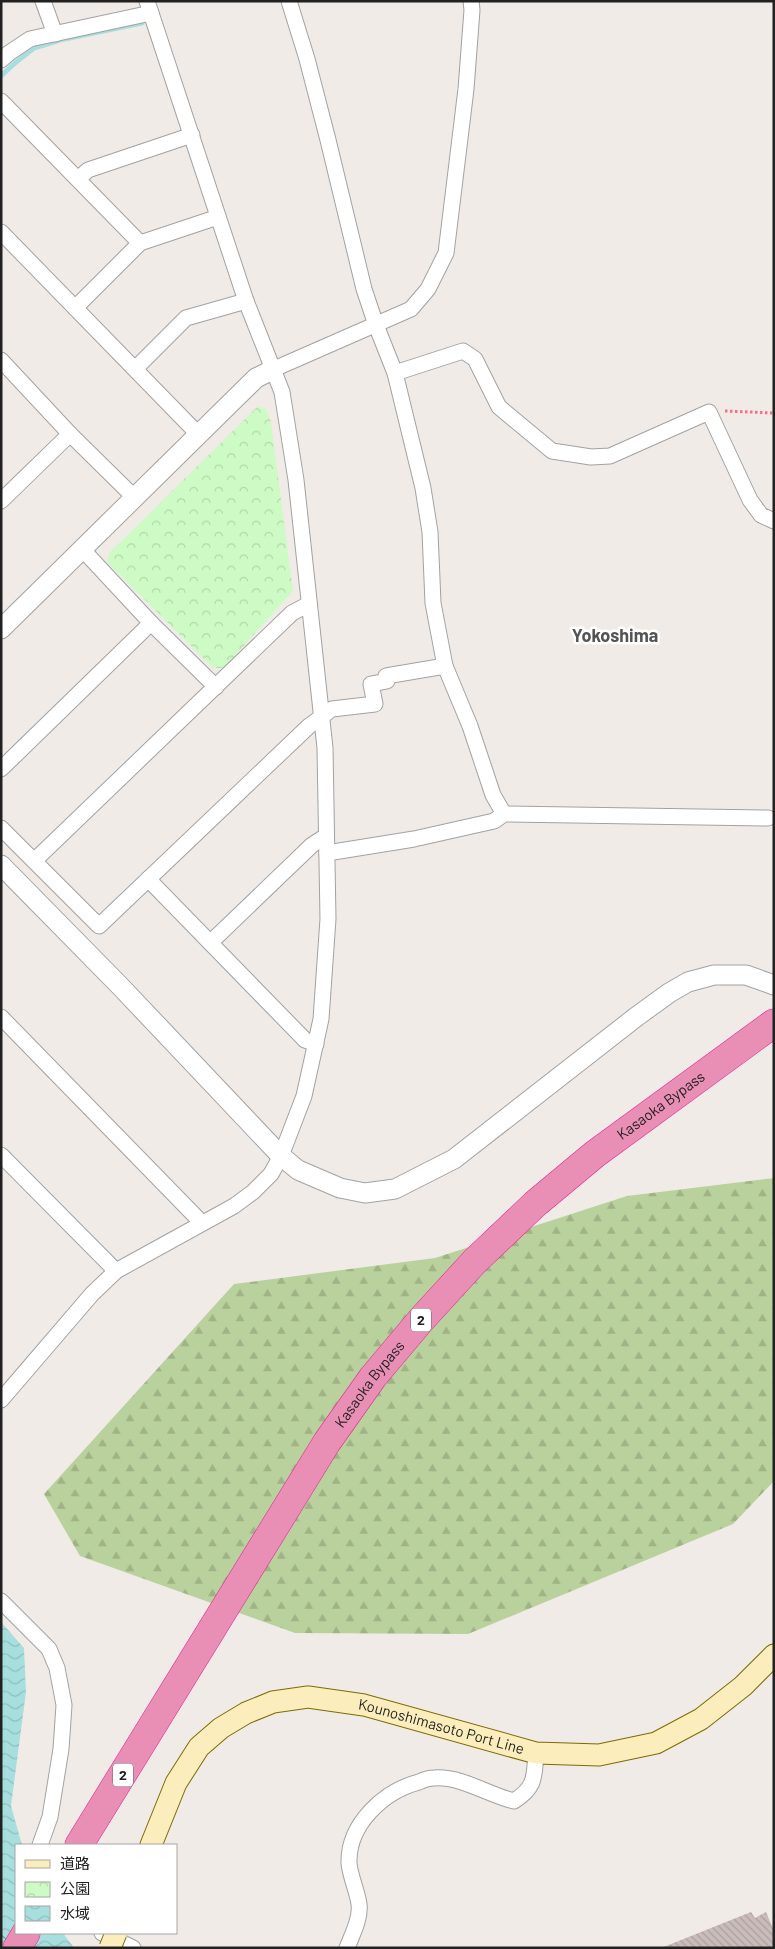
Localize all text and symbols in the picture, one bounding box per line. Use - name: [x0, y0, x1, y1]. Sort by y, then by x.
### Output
- district label: Yokoshima: [572, 624, 658, 646]
- street label: Kasaoka Bypass: [613, 1067, 708, 1143]
- road number: 2: [411, 1308, 431, 1332]
- street label: Kasaoka Bypass: [330, 1337, 408, 1431]
- street label: Kounoshimasoto Port Line: [357, 1694, 527, 1757]
- road number: 2: [113, 1764, 133, 1786]
- legend: [15, 1844, 178, 1934]
- text: 道路: [60, 1854, 90, 1872]
- text: 公園: [60, 1879, 90, 1897]
- text: 水域: [60, 1904, 90, 1922]

